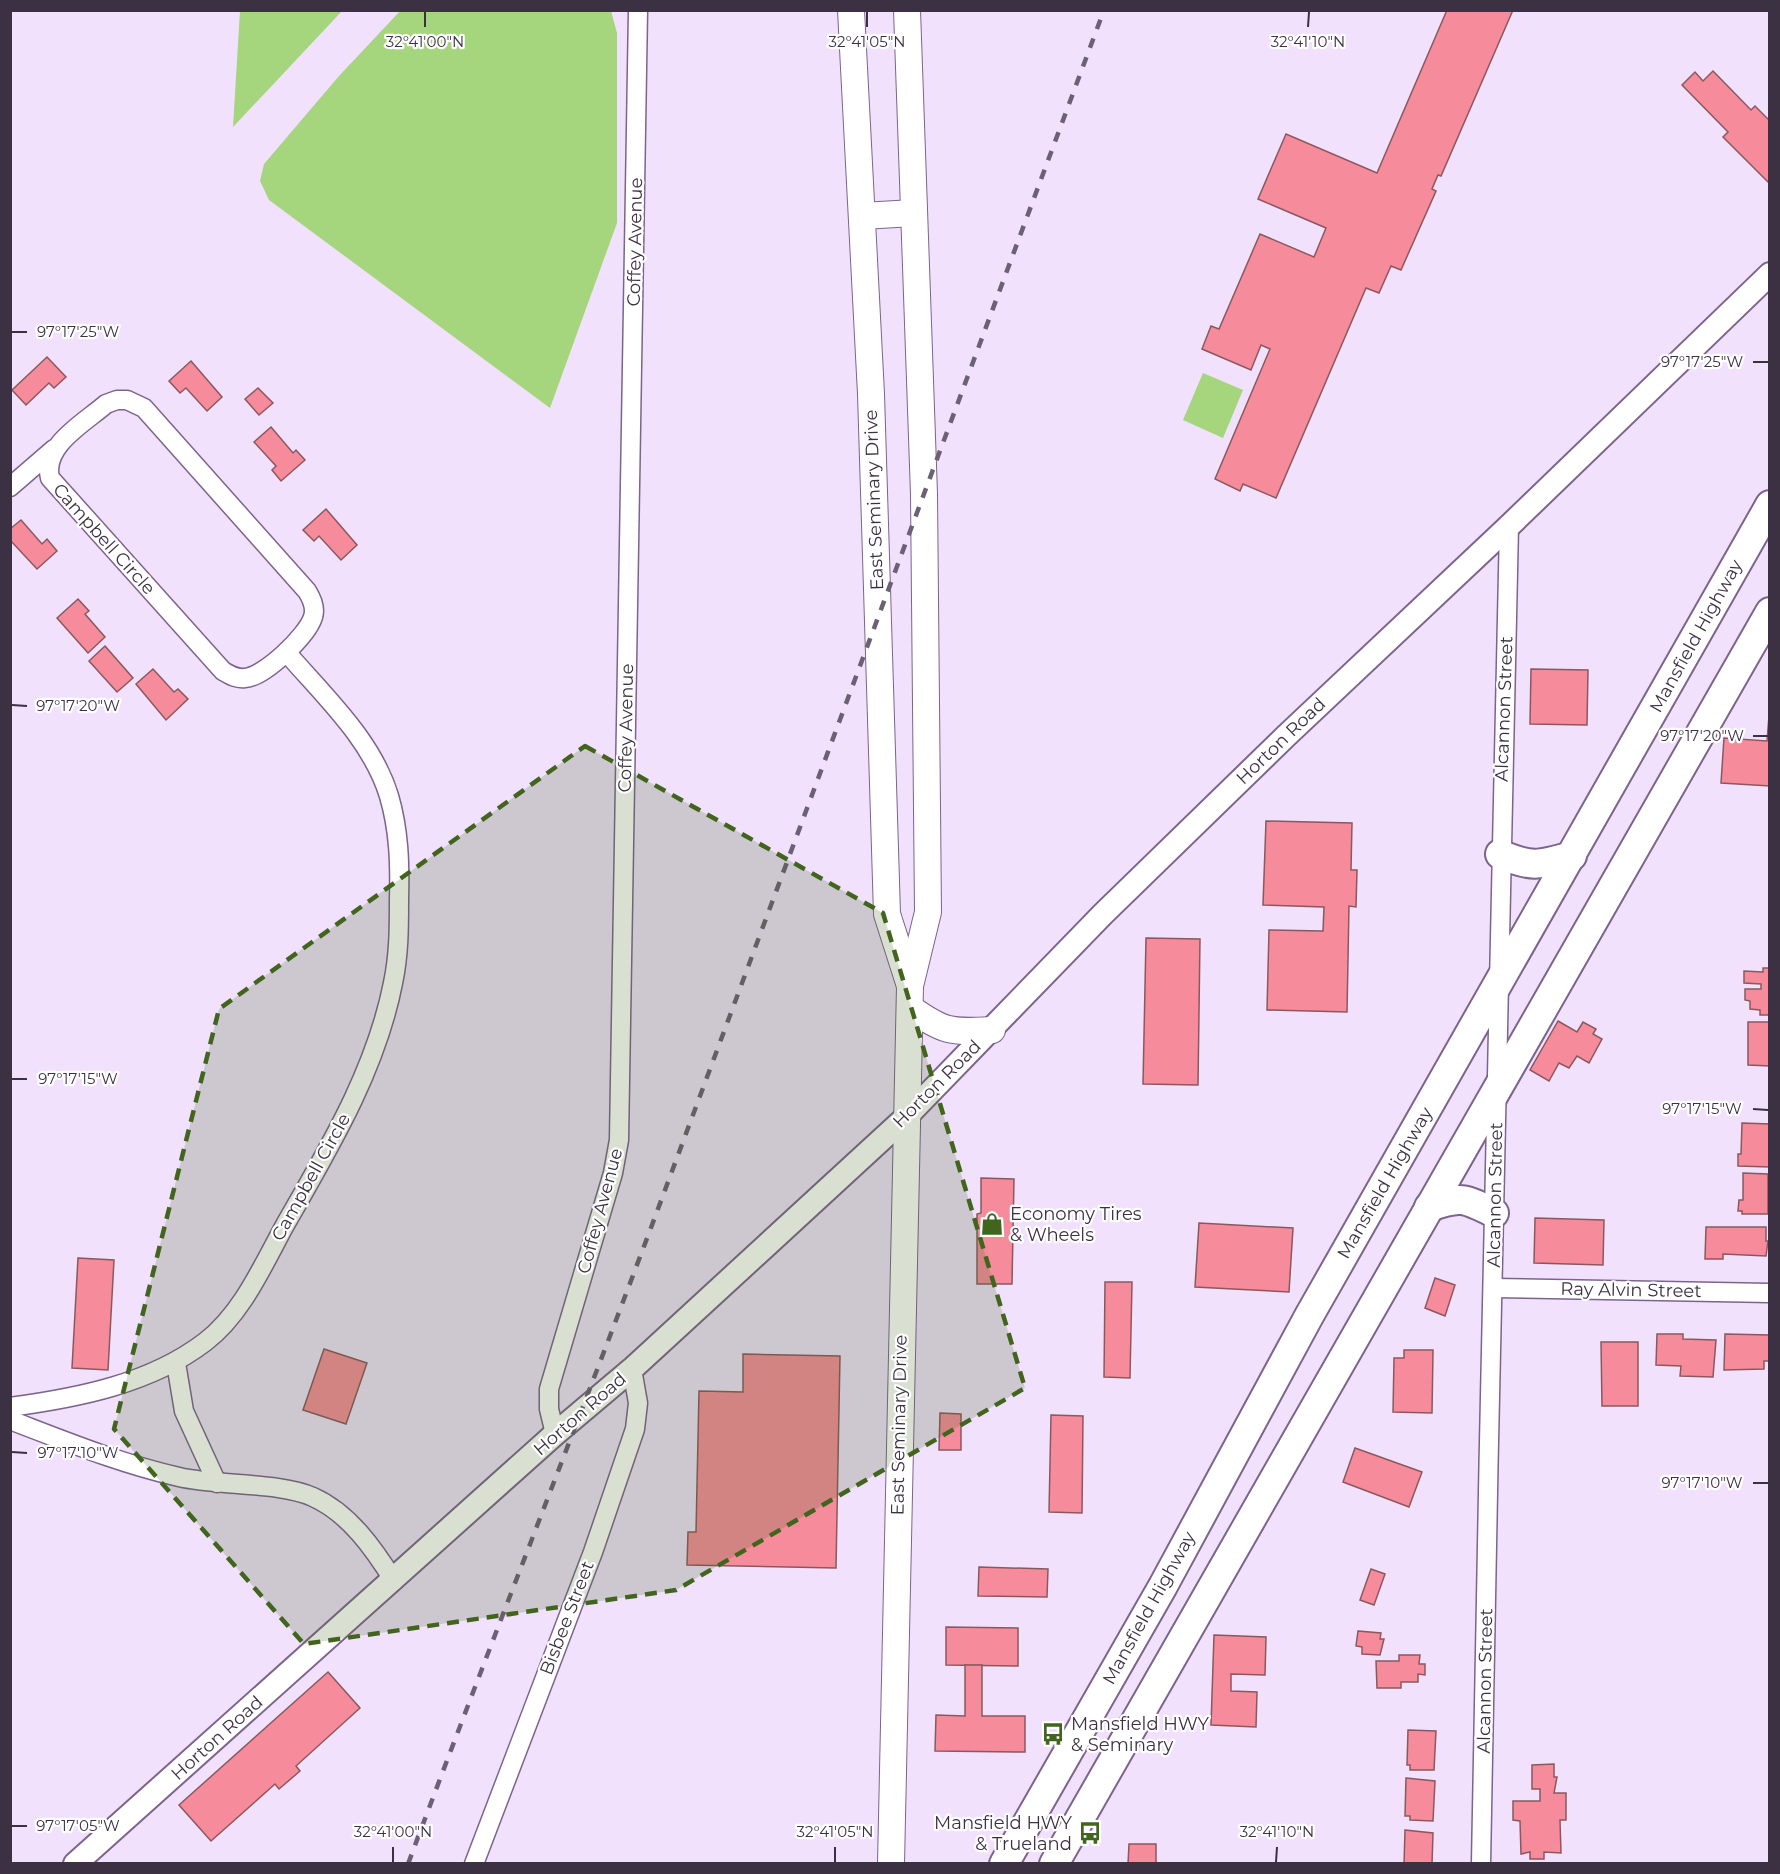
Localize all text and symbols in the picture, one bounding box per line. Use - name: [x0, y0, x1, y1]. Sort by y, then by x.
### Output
- text: 32°41'00"N: [386, 32, 464, 51]
- text: 32°41'05"N: [829, 32, 905, 51]
- text: 32°41'10"N: [1271, 32, 1345, 51]
- street label: Coffey Avenue: [623, 177, 647, 307]
- text: 97°17'25"W: [37, 322, 119, 341]
- text: 97°17'25"W: [1661, 352, 1743, 371]
- street label: East Seminary Drive: [860, 409, 888, 591]
- street label: Campbell Circle: [48, 479, 160, 599]
- street label: Mansfield Highway: [1645, 555, 1747, 716]
- street label: Alcannon Street: [1490, 636, 1518, 782]
- street label: Coffey Avenue: [614, 663, 638, 793]
- street label: Horton Road: [1232, 693, 1330, 789]
- text: 97°17'20"W: [36, 696, 120, 715]
- text: 97°17'20"W: [1660, 726, 1744, 745]
- street label: Horton Road: [888, 1035, 986, 1133]
- text: 97°17'15"W: [38, 1069, 118, 1088]
- text: 97°17'15"W: [1662, 1099, 1742, 1118]
- street label: Mansfield Highway: [1333, 1103, 1438, 1263]
- street label: Campbell Circle: [267, 1109, 355, 1245]
- street label: Alcannon Street: [1483, 1122, 1507, 1268]
- street label: Coffey Avenue: [573, 1146, 627, 1276]
- place label: Economy Tires & Wheels: [1010, 1203, 1142, 1246]
- shop icon: Economy Tires & Wheels: [979, 1211, 1005, 1237]
- street label: Ray Alvin Street: [1560, 1278, 1702, 1302]
- street label: East Seminary Drive: [886, 1334, 912, 1516]
- street label: Horton Road: [529, 1368, 631, 1460]
- text: 97°17'10"W: [37, 1443, 119, 1462]
- text: 97°17'10"W: [1661, 1473, 1743, 1492]
- street label: Mansfield Highway: [1098, 1527, 1200, 1688]
- street label: Bisbee Street: [535, 1558, 599, 1678]
- street label: Alcannon Street: [1473, 1608, 1497, 1754]
- street label: Horton Road: [167, 1691, 267, 1785]
- place label: Mansfield HWY & Seminary: [1071, 1713, 1209, 1756]
- bus stop icon: Mansfield HWY & Seminary: [1040, 1721, 1066, 1747]
- place label: Mansfield HWY & Trueland: [934, 1812, 1073, 1855]
- text: 97°17'05"W: [36, 1816, 120, 1835]
- bus stop icon: Mansfield HWY & Trueland: [1077, 1820, 1103, 1846]
- text: 32°41'00"N: [354, 1822, 432, 1841]
- text: 32°41'05"N: [797, 1822, 873, 1841]
- text: 32°41'10"N: [1240, 1822, 1314, 1841]

